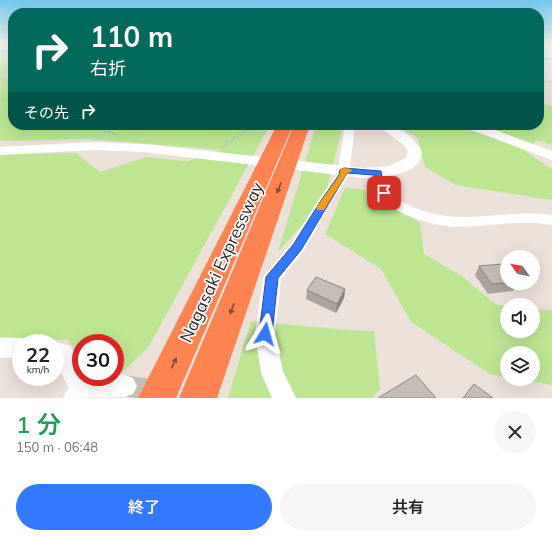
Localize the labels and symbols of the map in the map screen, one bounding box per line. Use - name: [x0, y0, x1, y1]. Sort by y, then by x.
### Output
- pin: [367, 176, 401, 210]
- street label: Nagasaki Expressway: [175, 179, 268, 346]
- one-way arrow: [275, 182, 281, 194]
- north arrow: [500, 250, 540, 290]
- one-way arrow: [229, 304, 235, 316]
- position arrow: [244, 313, 286, 355]
- speed limit sign: 30: [72, 334, 124, 386]
- one-way arrow: [171, 357, 177, 368]

